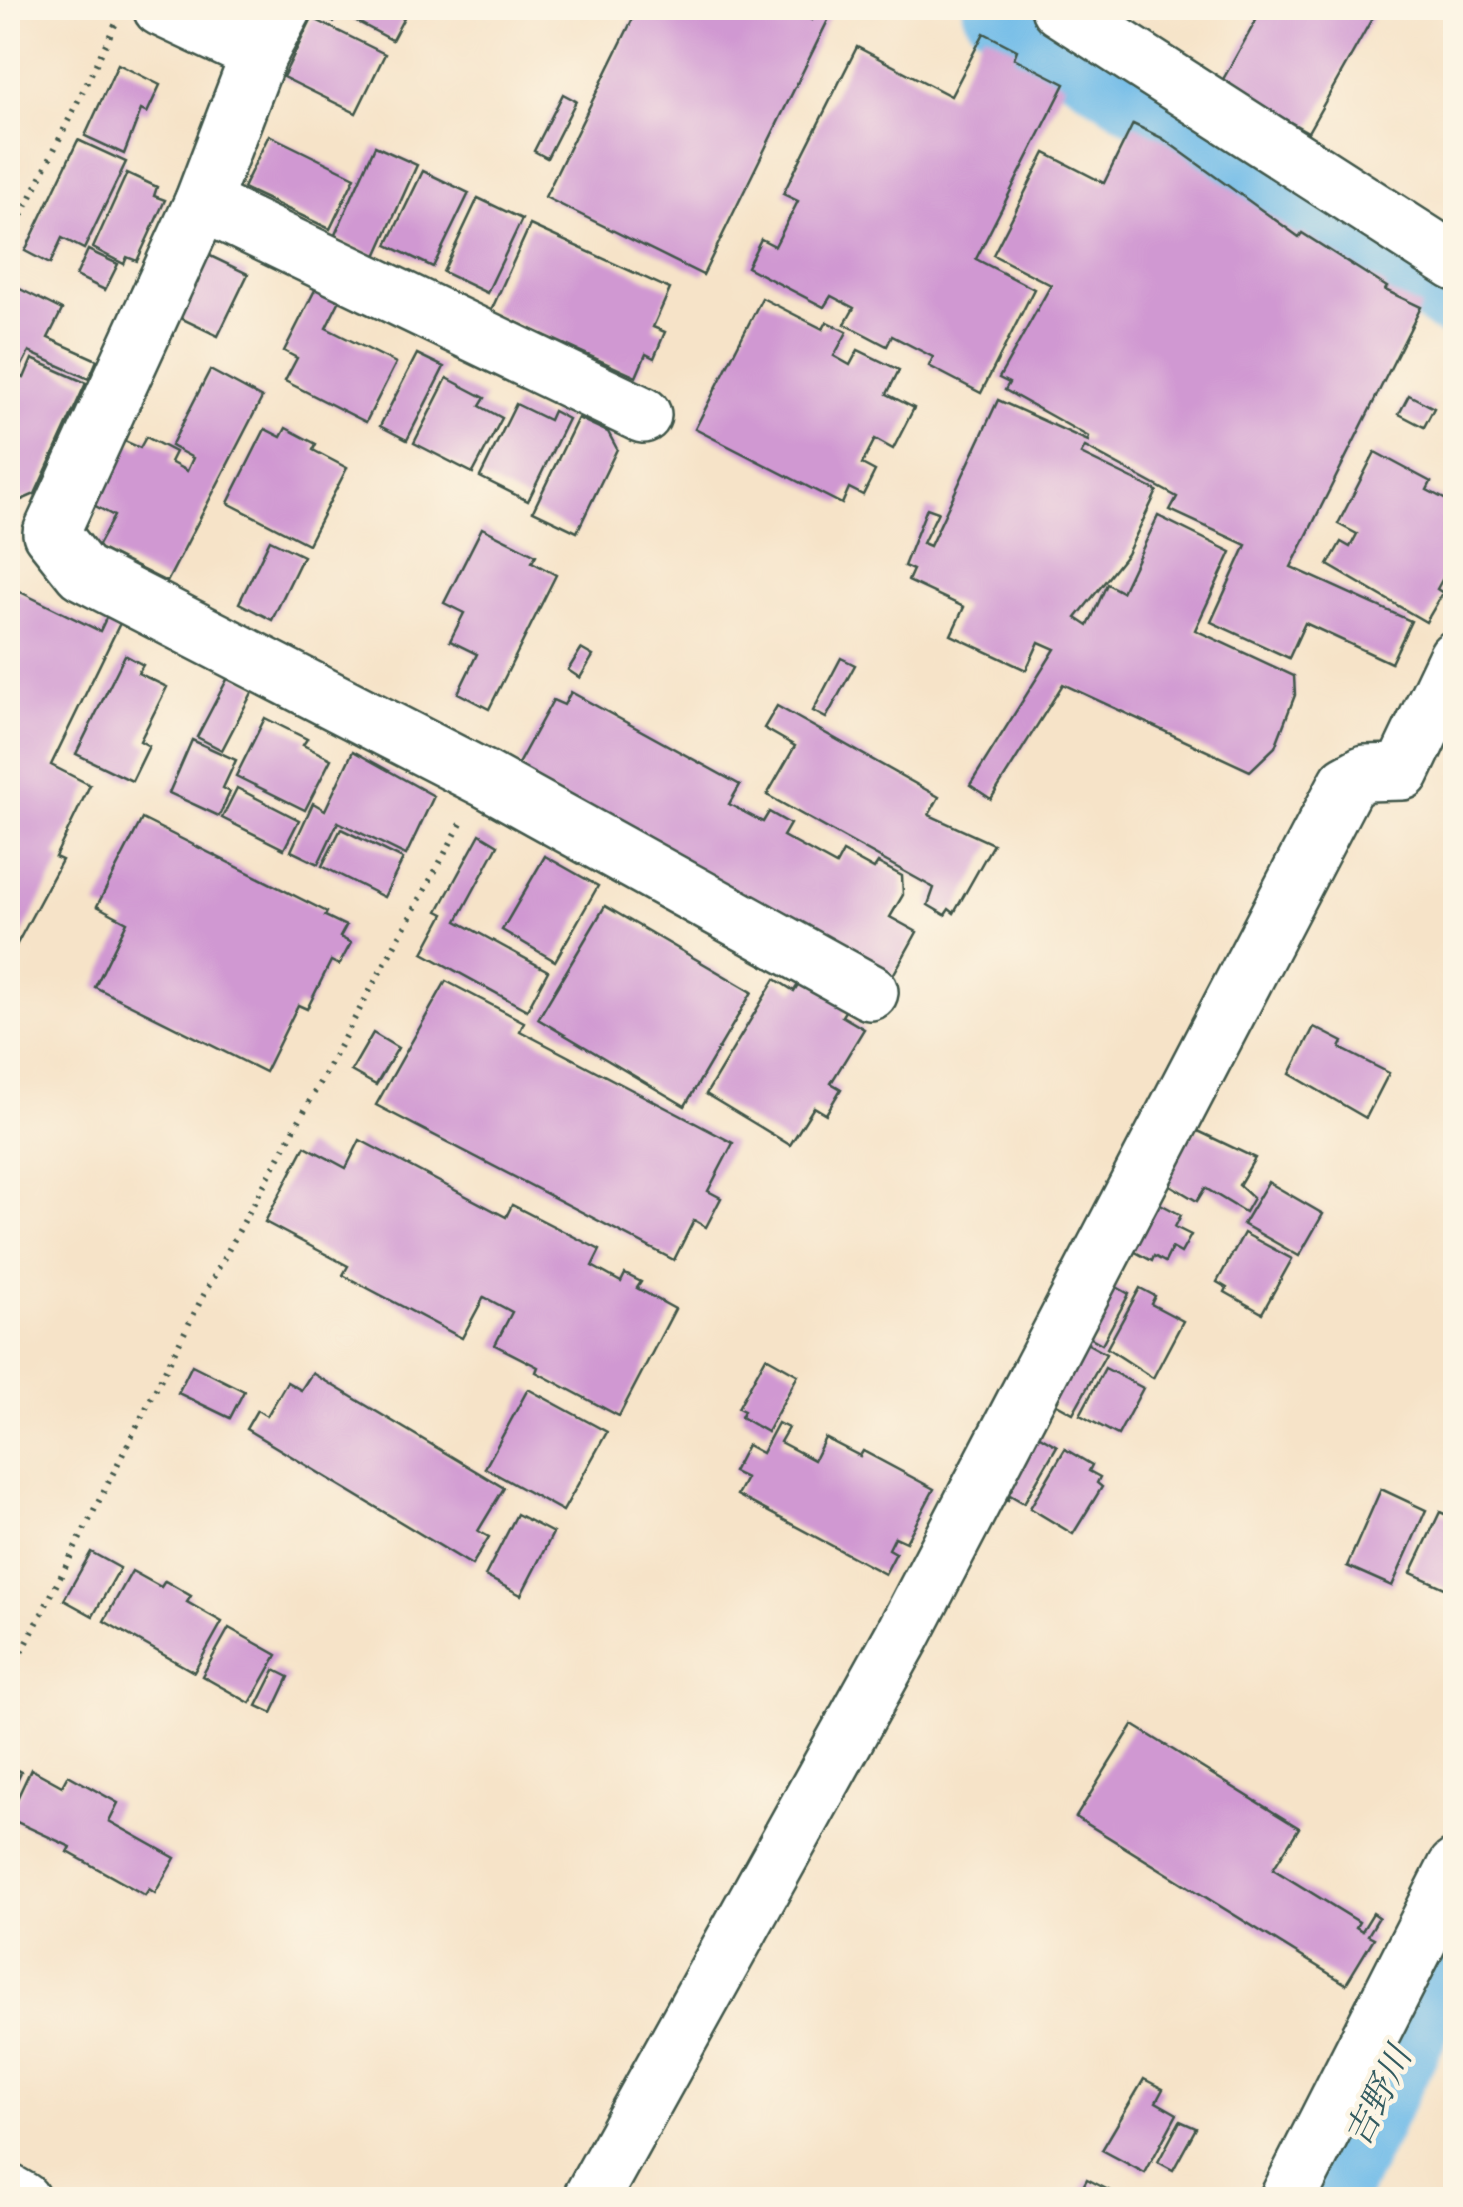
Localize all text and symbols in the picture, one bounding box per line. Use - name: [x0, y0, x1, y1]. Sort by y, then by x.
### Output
- water label: 吉野川: [1332, 2034, 1425, 2154]

